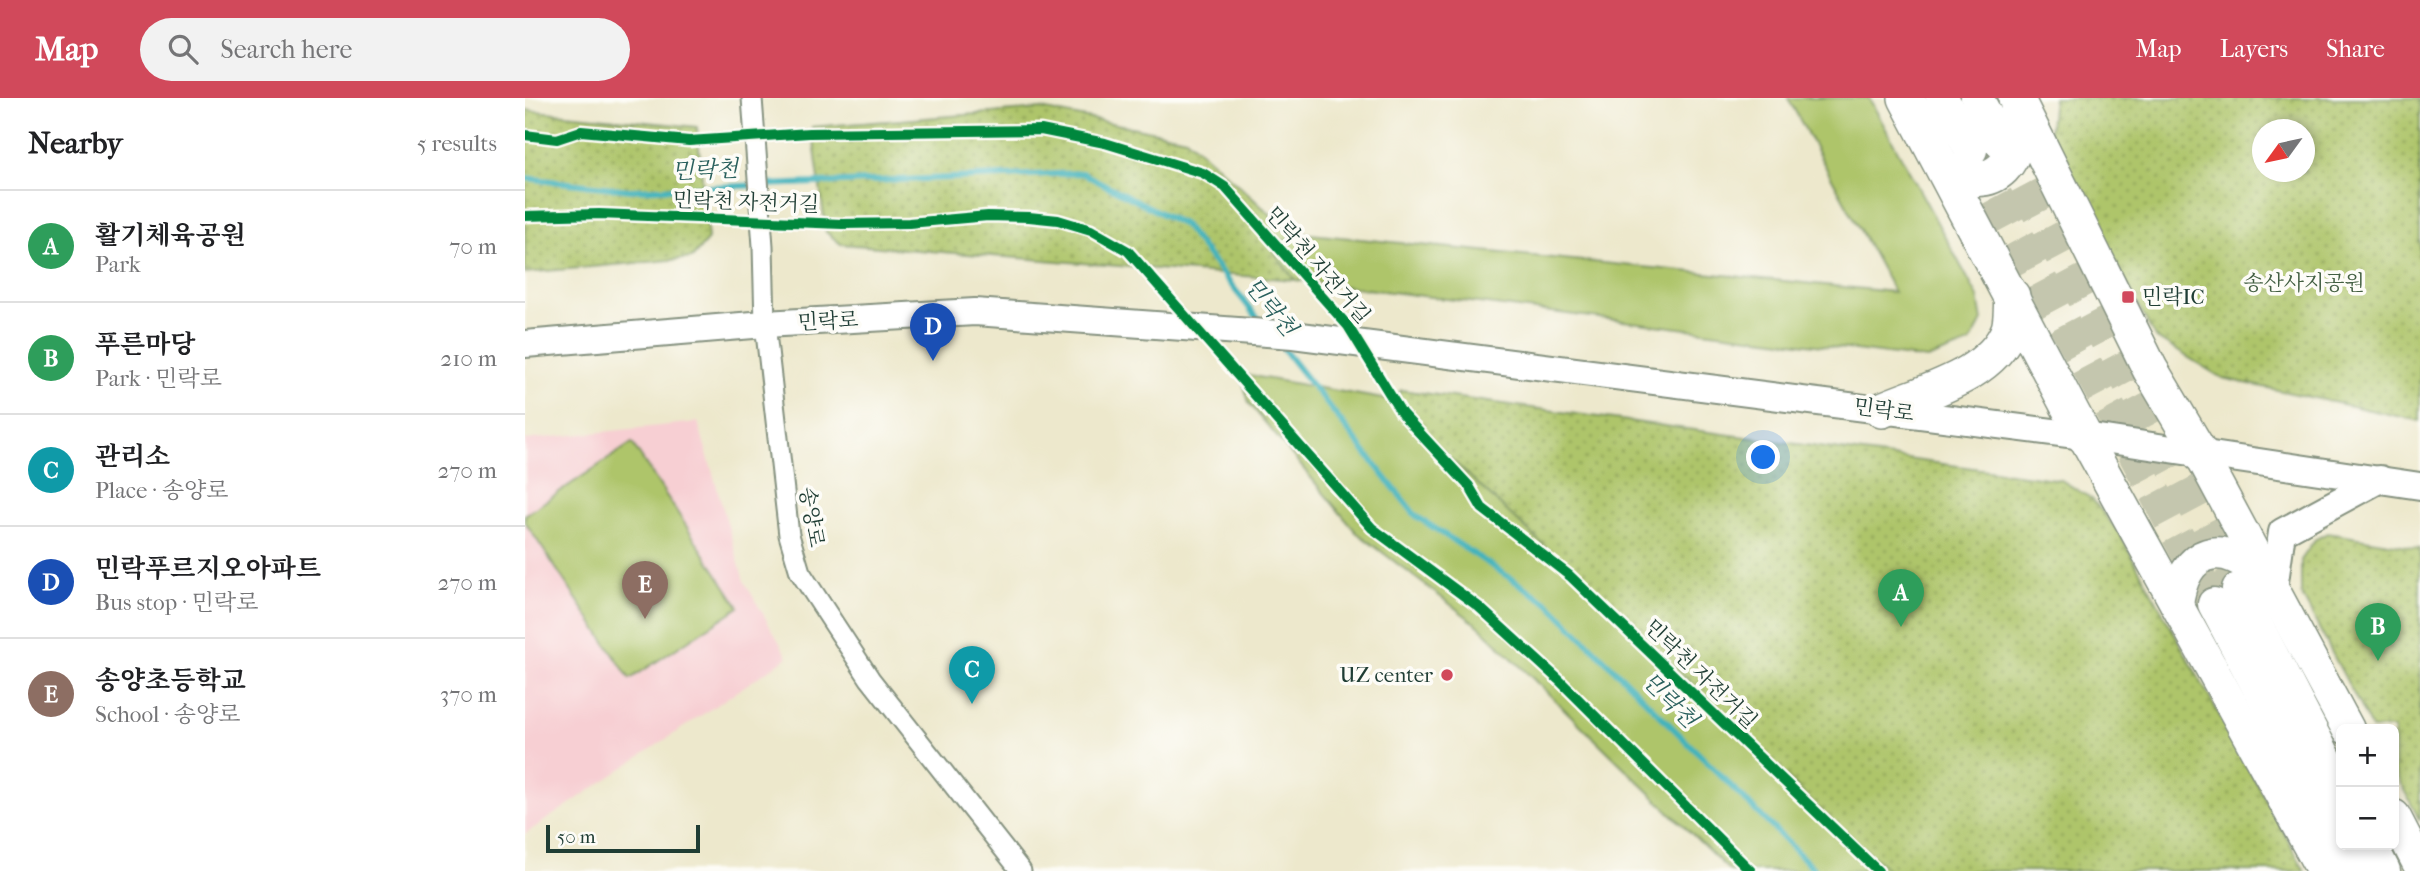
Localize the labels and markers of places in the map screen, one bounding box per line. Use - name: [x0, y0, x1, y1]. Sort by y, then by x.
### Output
- place label: 민락IC: [2142, 285, 2205, 309]
- marker: 민락IC: [2120, 289, 2136, 305]
- pin: D: [910, 303, 956, 361]
- pin: E: [622, 561, 668, 619]
- pin: A: [1878, 569, 1924, 627]
- pin: B: [2355, 603, 2401, 661]
- pin: C: [949, 646, 995, 704]
- place label: UZ center: [1339, 663, 1433, 687]
- marker: UZ center: [1439, 667, 1455, 683]

